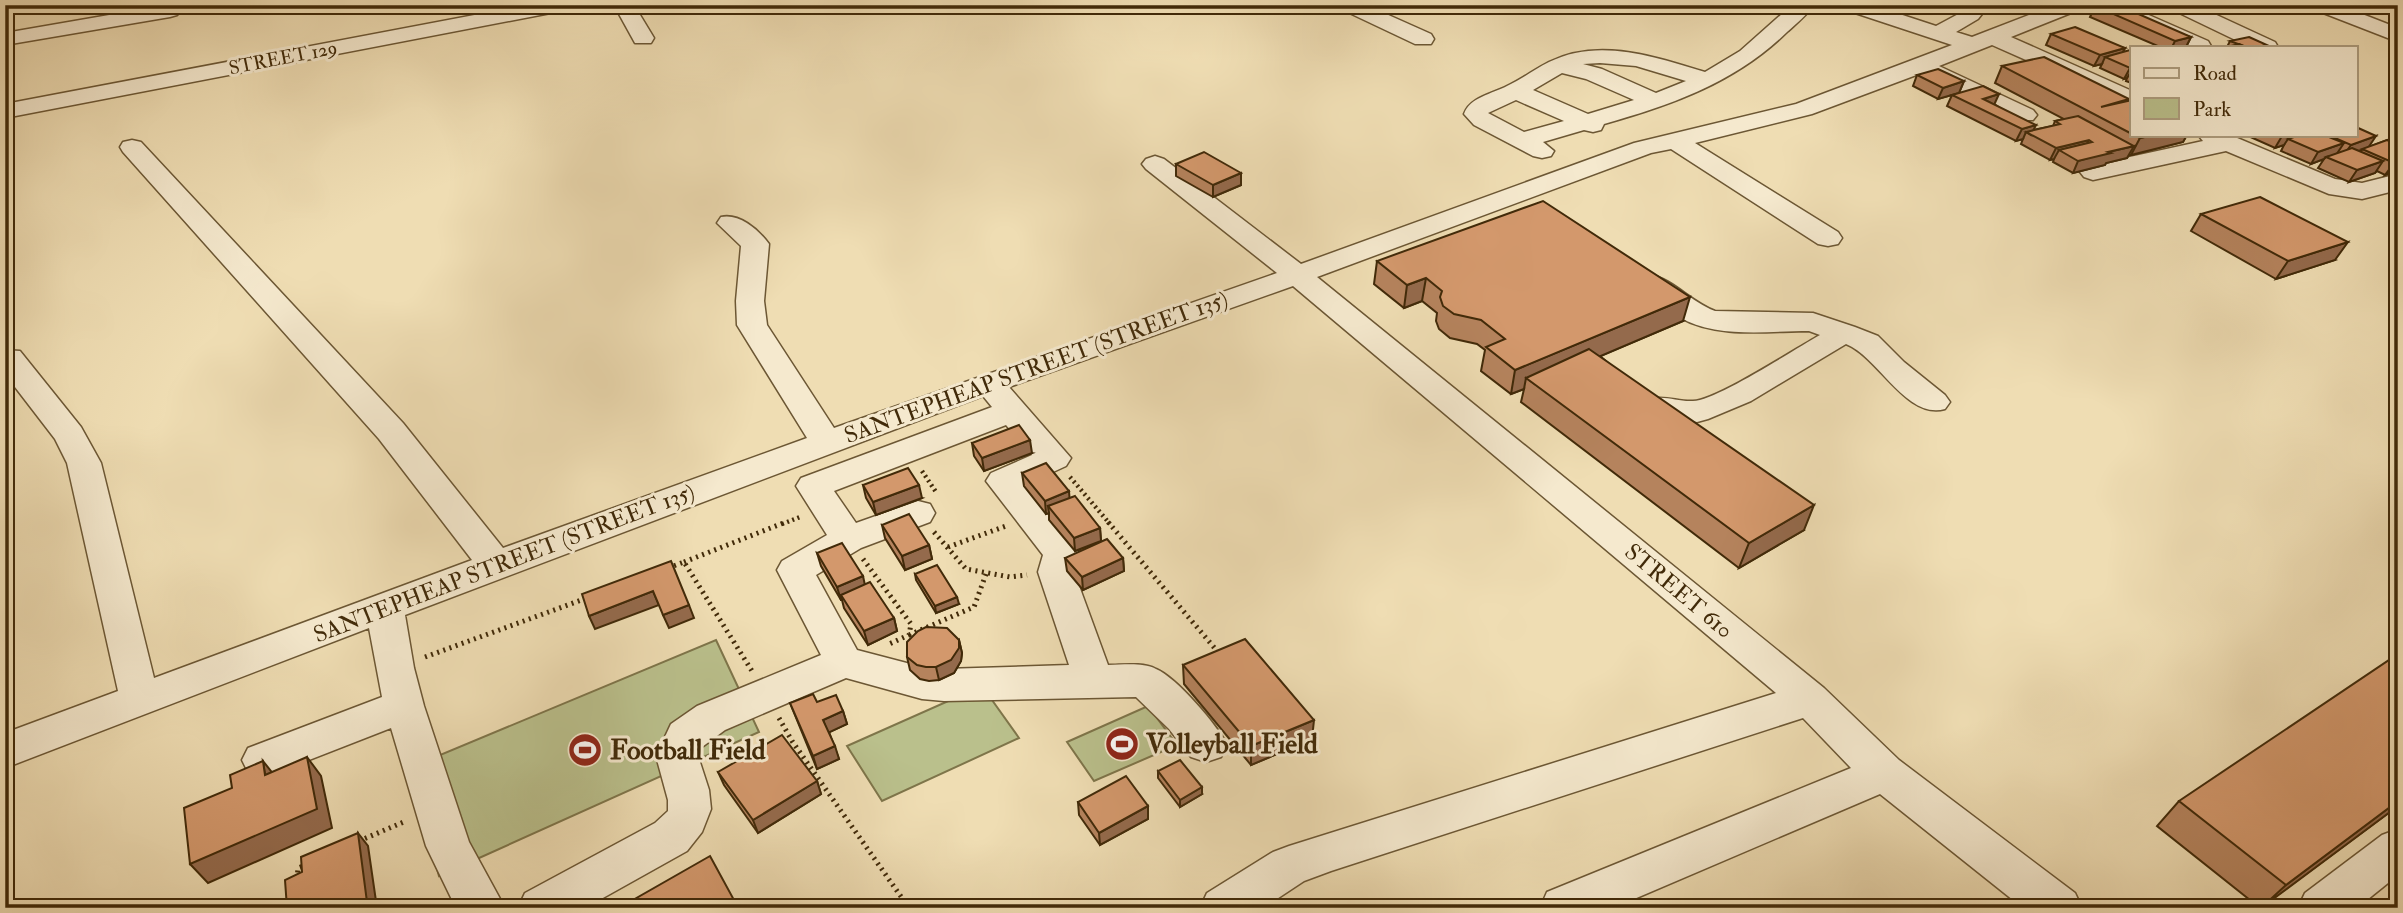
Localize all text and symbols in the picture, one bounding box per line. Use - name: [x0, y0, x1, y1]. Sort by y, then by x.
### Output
- street label: STREET 129: [227, 36, 339, 80]
- legend: [2130, 46, 2358, 136]
- text: Road: [2193, 60, 2238, 87]
- text: Park: [2193, 96, 2231, 123]
- street label: SANTEPHEAP STREET (STREET 135): [840, 284, 1232, 450]
- street label: SANTEPHEAP STREET (STREET 135): [309, 477, 699, 649]
- street label: STREET 610: [1619, 537, 1739, 645]
- sports icon: Volleyball Field: [1103, 725, 1141, 763]
- place label: Volleyball Field: [1145, 727, 1318, 762]
- sports icon: Football Field: [566, 731, 604, 769]
- place label: Football Field: [610, 733, 766, 768]

